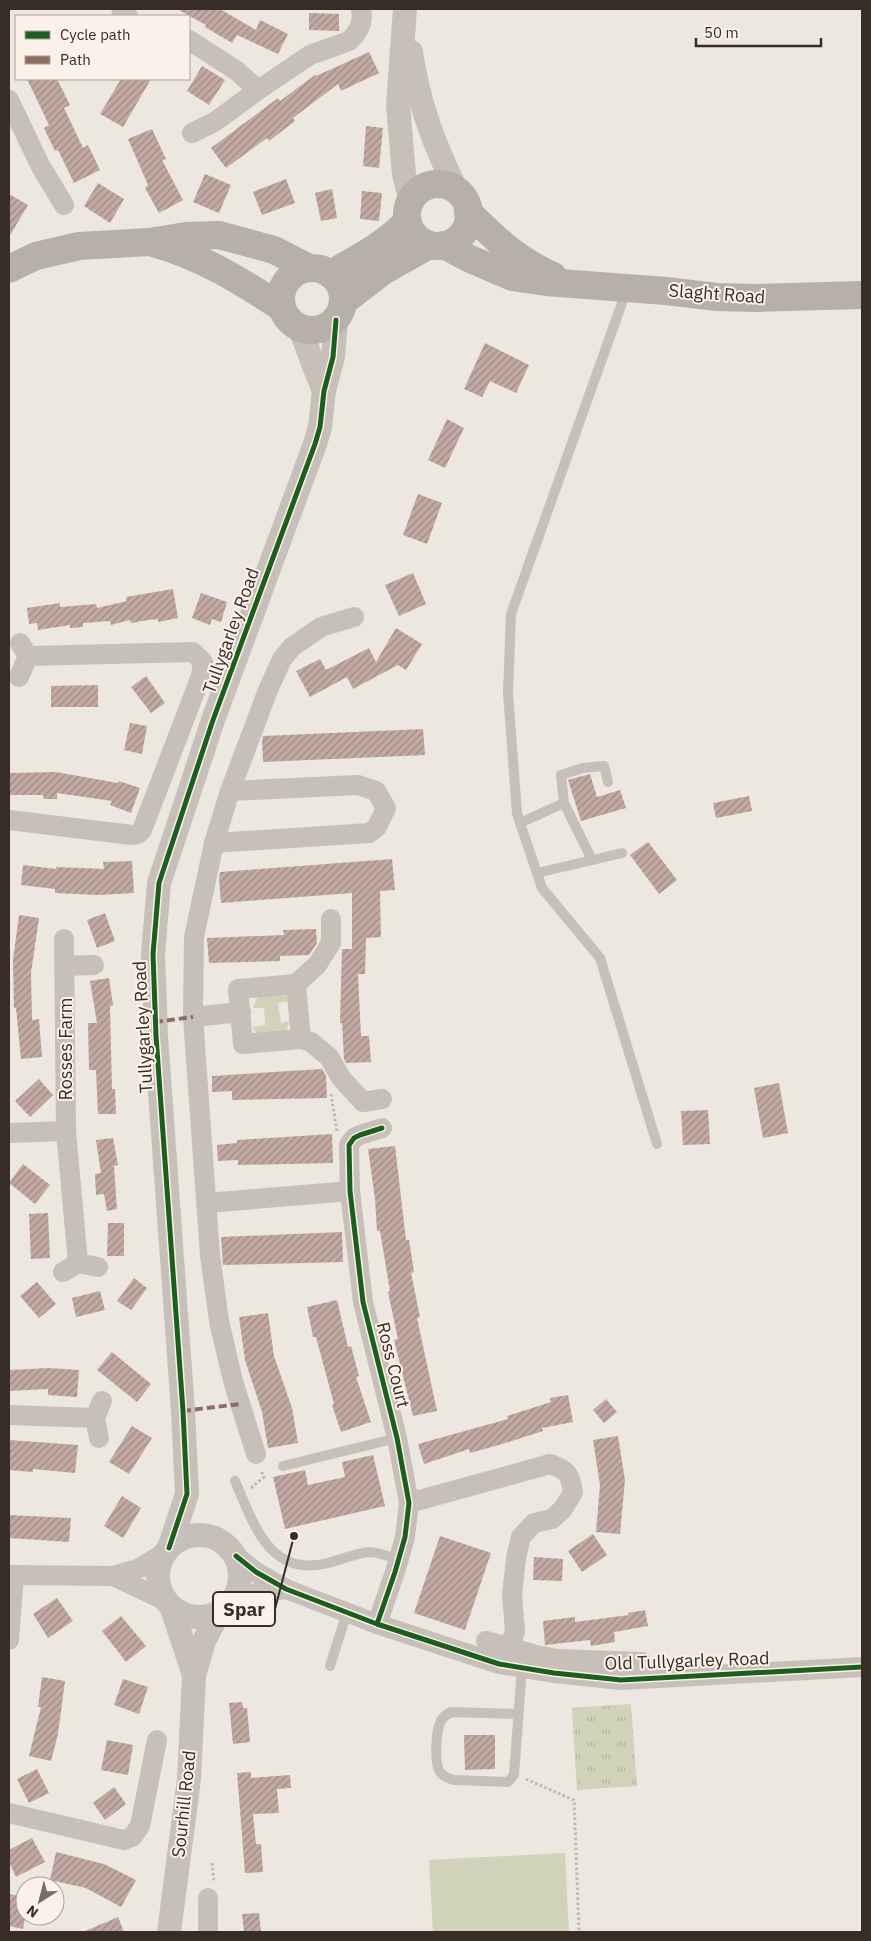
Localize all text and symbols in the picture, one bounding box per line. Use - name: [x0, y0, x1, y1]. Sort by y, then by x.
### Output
- legend: [15, 15, 190, 80]
- scale bar: [696, 15, 821, 47]
- text: 50 m: [704, 23, 739, 42]
- text: Cycle path: [60, 25, 131, 44]
- text: Path: [60, 50, 91, 69]
- street label: Slaght Road: [668, 279, 766, 308]
- street label: Tullygarley Road: [197, 565, 264, 697]
- street label: Tullygarley Road: [128, 960, 157, 1094]
- street label: Rosses Farm: [54, 998, 77, 1100]
- street label: Ross Court: [372, 1320, 415, 1410]
- callout: Spar: [213, 1592, 275, 1626]
- text: Spar: [223, 1597, 265, 1621]
- street label: Old Tullygarley Road: [604, 1646, 770, 1675]
- street label: Sourhill Road: [166, 1749, 201, 1859]
- north arrow: [15, 1876, 65, 1926]
- text: N: [23, 1901, 42, 1922]

